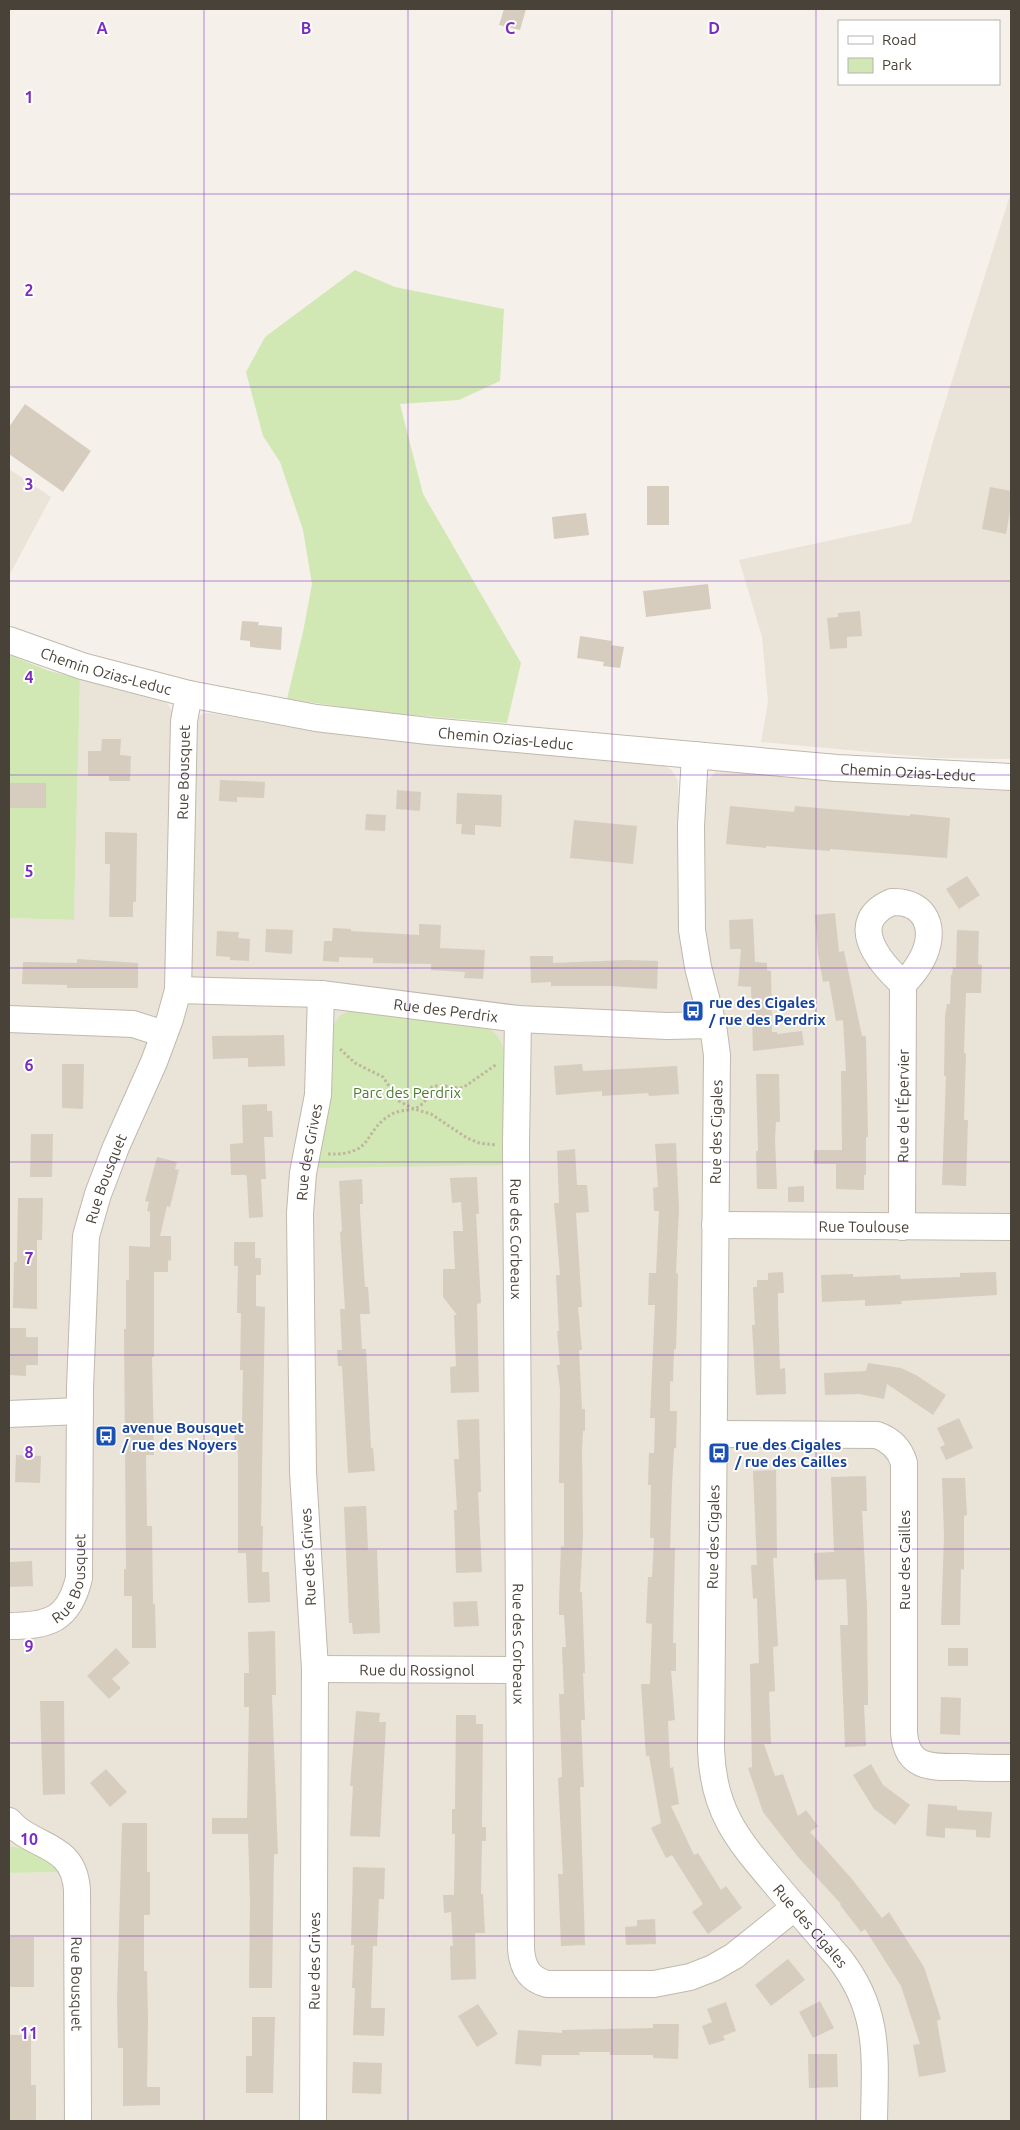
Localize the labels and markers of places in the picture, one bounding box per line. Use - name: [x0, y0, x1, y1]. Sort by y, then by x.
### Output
- place label: rue des Cigales / rue des Perdrix: [708, 994, 826, 1028]
- bus stop icon: rue des Cigales / rue des Perdrix: [681, 999, 705, 1023]
- place label: avenue Bousquet / rue des Noyers: [121, 1419, 244, 1453]
- bus stop icon: avenue Bousquet / rue des Noyers: [94, 1424, 118, 1448]
- place label: rue des Cigales / rue des Cailles: [734, 1436, 847, 1470]
- bus stop icon: rue des Cigales / rue des Cailles: [707, 1441, 731, 1465]

